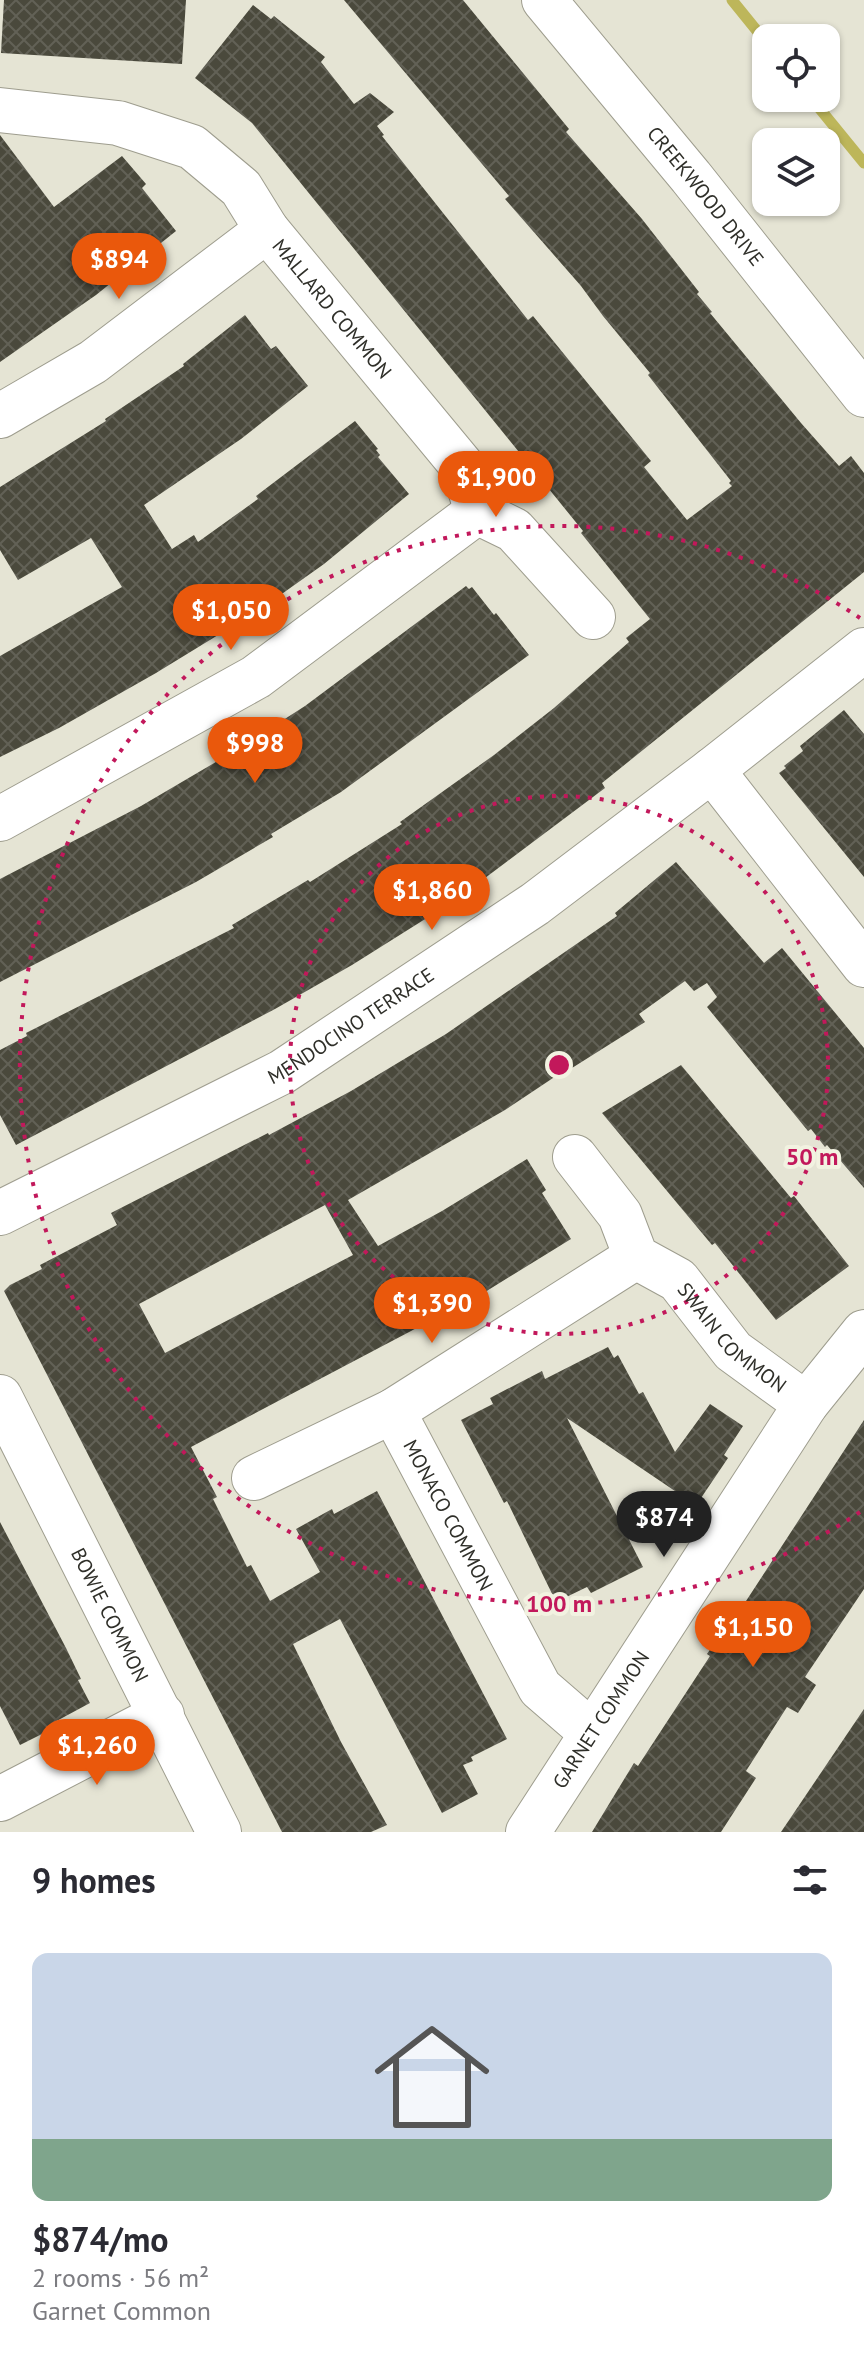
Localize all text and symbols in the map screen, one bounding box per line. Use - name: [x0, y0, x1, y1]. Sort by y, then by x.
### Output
- map controls: [752, 24, 840, 216]
- button: locate: [752, 24, 840, 112]
- street label: CREEKWOOD DRIVE: [641, 121, 769, 271]
- button: layers: [752, 128, 840, 216]
- pin: $894: [72, 233, 166, 301]
- street label: MALLARD COMMON: [267, 234, 398, 384]
- text: $894: [90, 242, 148, 275]
- pin: $1,900: [431, 451, 561, 519]
- text: $1,900: [456, 460, 536, 493]
- pin: $1,050: [166, 584, 296, 652]
- text: $1,050: [191, 593, 271, 626]
- pin: $998: [208, 717, 302, 785]
- text: $998: [226, 726, 284, 759]
- pin: $1,860: [367, 864, 497, 932]
- text: $1,860: [392, 873, 472, 906]
- street label: MENDOCINO TERRACE: [263, 962, 439, 1090]
- centre of rings: [545, 1051, 573, 1079]
- text: 50 m: [786, 1141, 838, 1172]
- pin: $1,390: [367, 1277, 497, 1345]
- street label: SWAIN COMMON: [672, 1277, 792, 1399]
- text: $1,390: [392, 1286, 472, 1319]
- street label: MONACO COMMON: [398, 1435, 499, 1595]
- pin: $874: [617, 1491, 711, 1559]
- text: $874: [635, 1500, 693, 1533]
- street label: BOWIE COMMON: [65, 1544, 154, 1686]
- text: 100 m: [526, 1588, 592, 1619]
- pin: $1,150: [688, 1601, 818, 1669]
- text: $1,150: [713, 1610, 793, 1643]
- street label: GARNET COMMON: [547, 1646, 655, 1793]
- pin: $1,260: [32, 1719, 162, 1787]
- text: $1,260: [57, 1728, 137, 1761]
- text: 9 homes: [32, 1858, 156, 1902]
- icon: filters: [788, 1858, 832, 1902]
- icon: home: [360, 2005, 504, 2149]
- text: $874/mo: [32, 2217, 169, 2261]
- text: 2 rooms · 56 m²: [32, 2261, 209, 2294]
- text: Garnet Common: [32, 2294, 211, 2327]

